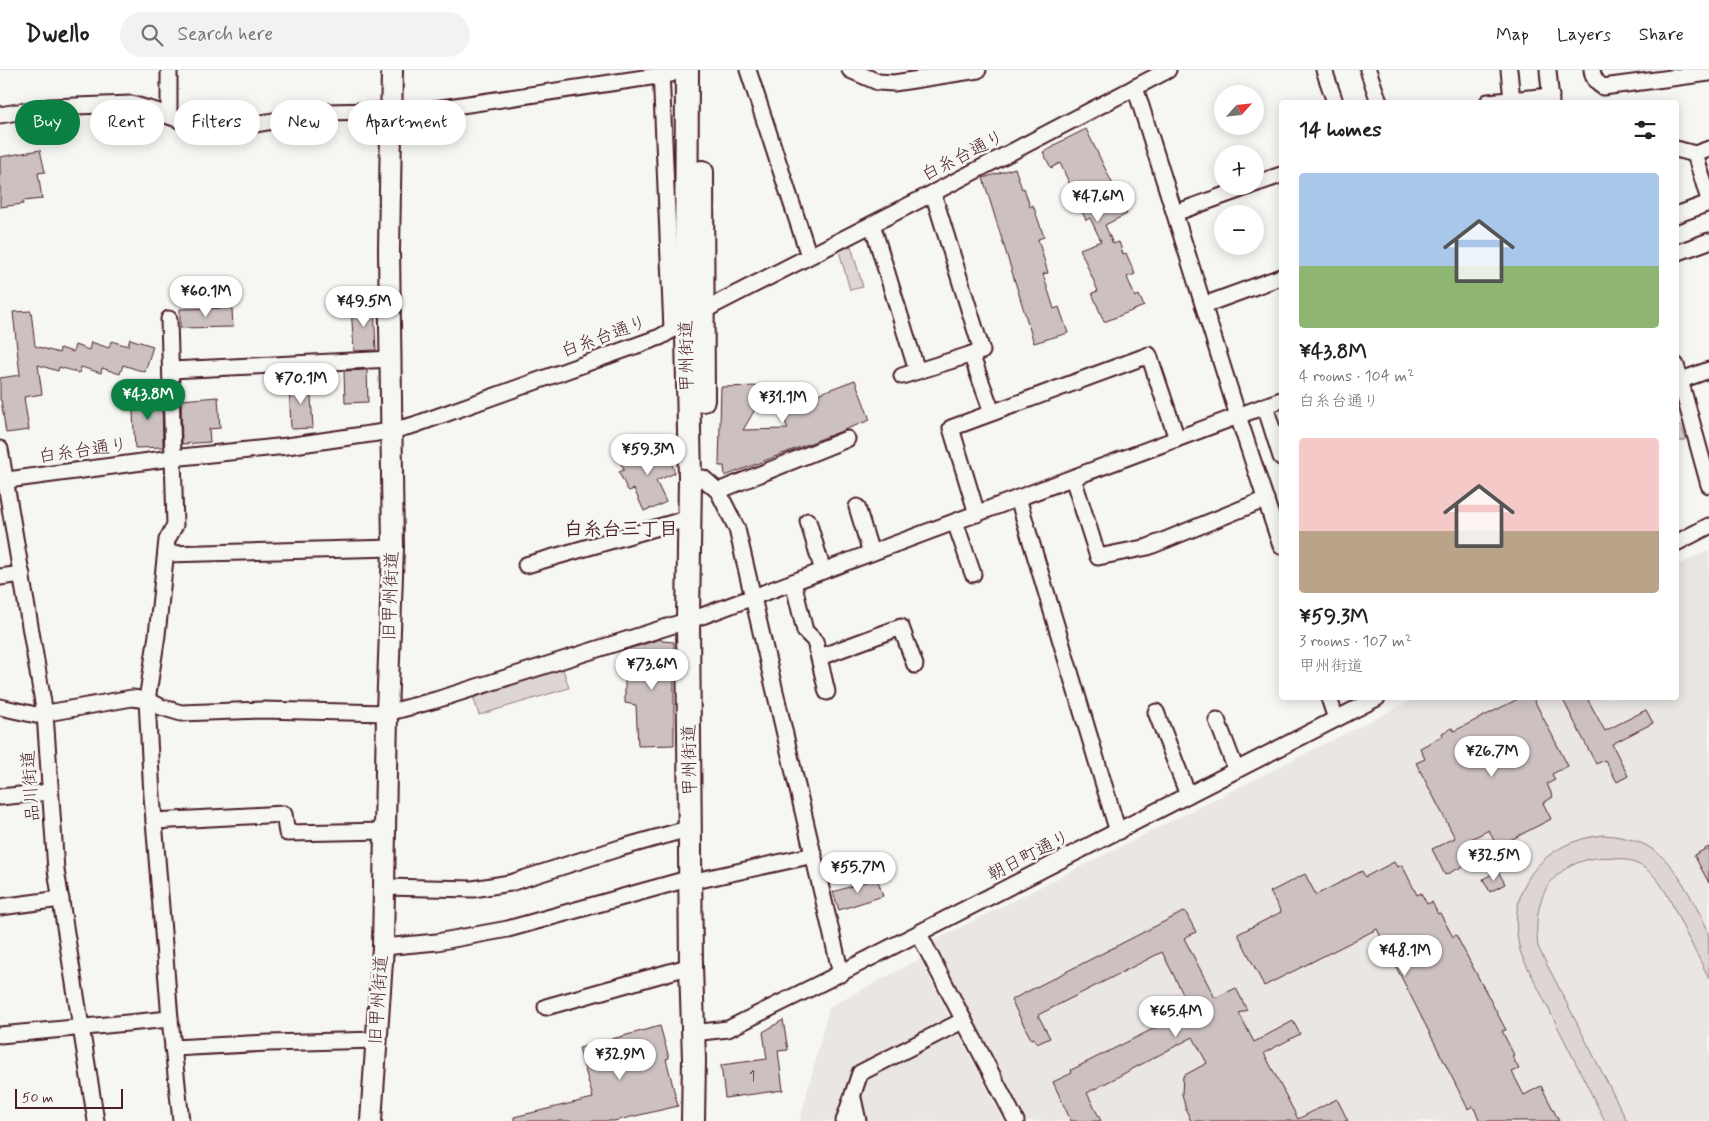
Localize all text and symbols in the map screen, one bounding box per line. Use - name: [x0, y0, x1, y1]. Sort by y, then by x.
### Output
- search box: [120, 12, 470, 57]
- text: Dwello: [25, 19, 90, 50]
- icon: search: [138, 21, 166, 49]
- text: Search here: [178, 22, 273, 47]
- text: Map: [1496, 23, 1529, 47]
- text: Layers: [1557, 23, 1611, 47]
- text: Share: [1639, 23, 1684, 47]
- north arrow: [1214, 85, 1264, 135]
- map controls: [1214, 85, 1264, 255]
- chip: Buy: [15, 100, 80, 145]
- chip: Rent: [90, 100, 164, 145]
- chip: Filters: [174, 100, 260, 145]
- chip: New: [270, 100, 338, 145]
- chip: Apartment: [348, 100, 466, 145]
- text: 14 homes: [1299, 116, 1382, 144]
- icon: filters: [1631, 116, 1659, 144]
- street label: 白糸台通り: [917, 125, 1009, 187]
- button: +: [1214, 145, 1264, 195]
- pin: ¥47.6M: [1057, 180, 1139, 223]
- text: ¥47.6M: [1072, 186, 1124, 207]
- button: −: [1214, 205, 1264, 255]
- icon: home: [1434, 206, 1524, 296]
- pin: ¥60.1M: [165, 276, 247, 318]
- text: ¥60.1M: [180, 281, 232, 302]
- pin: ¥49.5M: [323, 286, 405, 328]
- text: ¥49.5M: [336, 291, 392, 312]
- street label: 白糸台通り: [558, 310, 650, 364]
- street label: 甲州街道: [674, 320, 700, 392]
- text: ¥43.8M: [1299, 338, 1367, 366]
- pin: ¥70.1M: [260, 362, 342, 405]
- text: 4 rooms · 104 m²: [1299, 366, 1414, 387]
- text: ¥70.1M: [275, 368, 327, 389]
- pin: ¥43.8M: [107, 378, 189, 421]
- pin: ¥31.1M: [742, 382, 824, 424]
- text: ¥43.8M: [122, 384, 174, 405]
- text: ¥31.1M: [759, 387, 807, 408]
- text: 白糸台通り: [1299, 391, 1379, 412]
- street label: 白糸台通り: [37, 433, 129, 469]
- pin: ¥59.3M: [607, 434, 689, 476]
- text: ¥59.3M: [622, 439, 674, 460]
- icon: home: [1434, 471, 1524, 561]
- district label: 白糸台三丁目: [564, 517, 678, 542]
- street label: 旧甲州街道: [377, 551, 405, 641]
- text: ¥59.3M: [1299, 603, 1369, 631]
- text: 3 rooms · 107 m²: [1299, 631, 1412, 652]
- pin: ¥73.6M: [611, 648, 693, 691]
- text: ¥73.6M: [626, 654, 678, 675]
- text: 甲州街道: [1299, 656, 1363, 677]
- street label: 甲州街道: [677, 724, 703, 796]
- pin: ¥26.7M: [1451, 736, 1533, 778]
- text: ¥26.7M: [1466, 741, 1519, 762]
- street label: 品川街道: [17, 749, 45, 823]
- street label: 朝日町通り: [983, 825, 1075, 887]
- pin: ¥32.5M: [1453, 840, 1535, 882]
- text: ¥32.5M: [1468, 845, 1520, 866]
- pin: ¥55.7M: [817, 852, 899, 894]
- text: ¥55.7M: [831, 857, 885, 878]
- pin: ¥48.1M: [1364, 934, 1446, 977]
- text: ¥48.1M: [1379, 940, 1431, 961]
- street label: 旧甲州街道: [364, 954, 394, 1046]
- pin: ¥65.4M: [1135, 996, 1217, 1038]
- text: ¥65.4M: [1150, 1001, 1202, 1022]
- pin: ¥32.9M: [579, 1038, 661, 1081]
- text: ¥32.9M: [595, 1044, 645, 1065]
- house number: 1: [749, 1067, 755, 1087]
- scale bar: [15, 1086, 122, 1109]
- text: 50 m: [22, 1089, 53, 1107]

